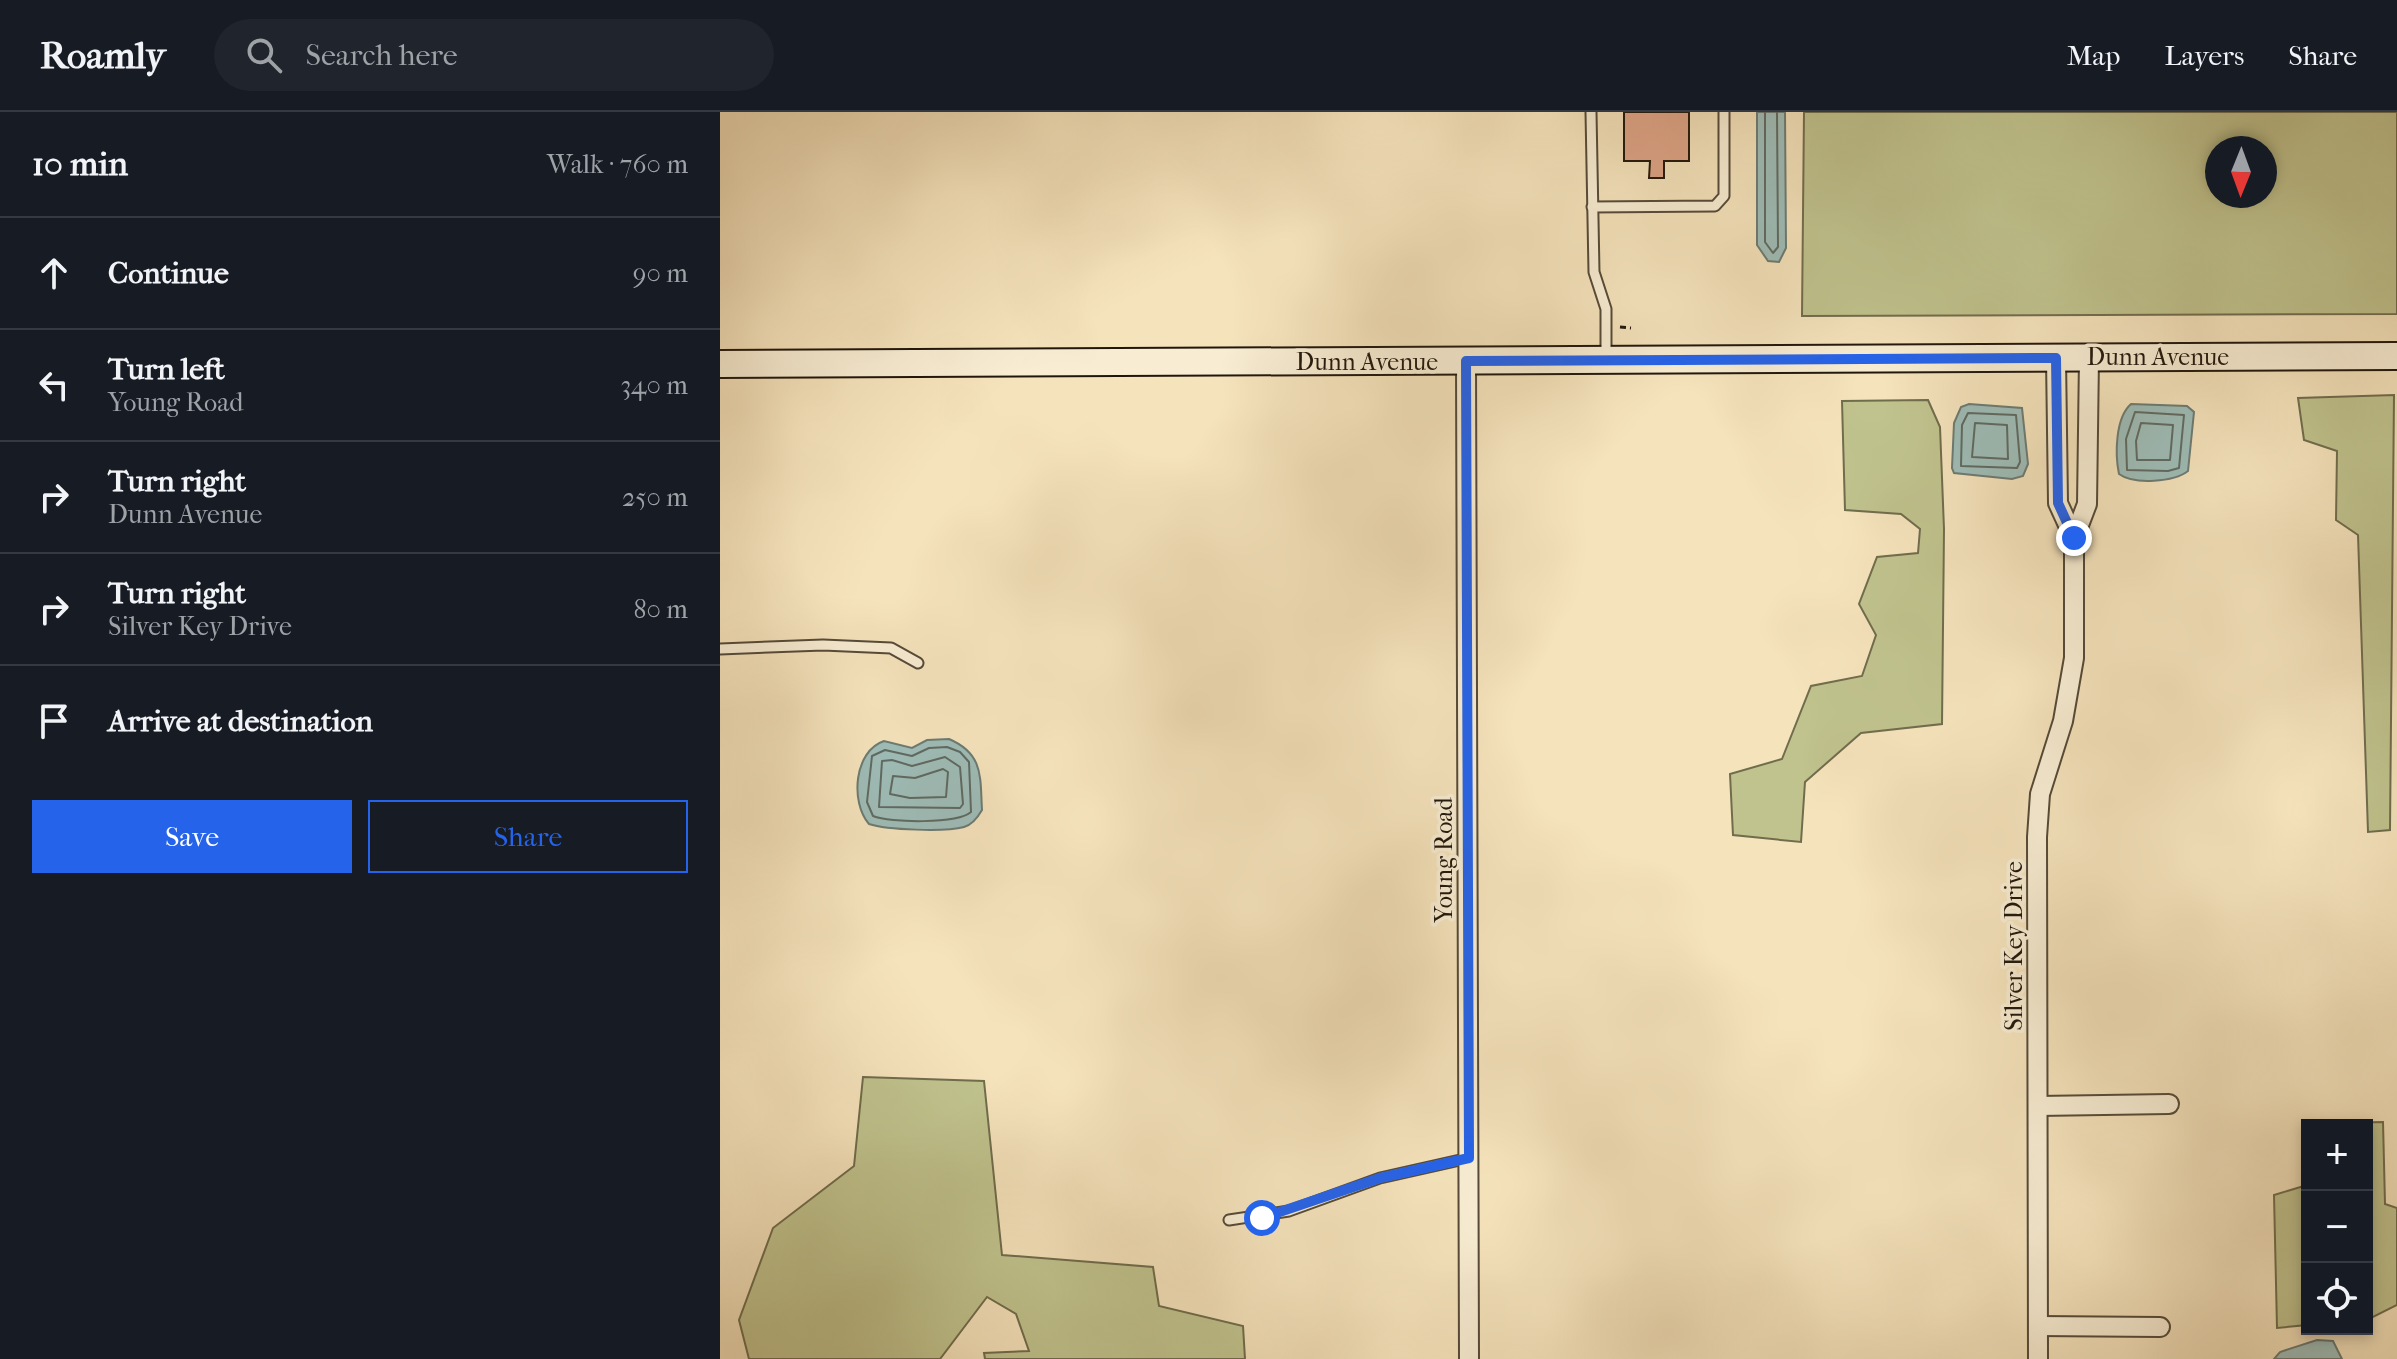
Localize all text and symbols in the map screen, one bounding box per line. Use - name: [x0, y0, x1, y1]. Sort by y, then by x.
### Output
- search box: [214, 19, 774, 91]
- text: Roamly: [40, 33, 166, 78]
- icon: search: [242, 33, 286, 77]
- text: Search here: [306, 38, 458, 73]
- text: Map: [2067, 39, 2120, 72]
- text: Layers: [2164, 39, 2244, 72]
- text: Share: [2288, 39, 2357, 72]
- north arrow: [2205, 136, 2277, 208]
- text: 10 min: [32, 144, 128, 184]
- text: Walk · 760 m: [547, 149, 688, 180]
- icon: ahead: [32, 251, 76, 295]
- text: Continue: [108, 256, 229, 291]
- text: 90 m: [633, 258, 688, 289]
- street label: Dunn Avenue: [2087, 343, 2229, 371]
- street label: Dunn Avenue: [1296, 348, 1438, 376]
- text: Turn left: [108, 352, 225, 387]
- icon: left: [32, 363, 76, 407]
- text: 340 m: [620, 370, 688, 401]
- text: Young Road: [108, 387, 243, 418]
- text: Turn right: [108, 464, 246, 499]
- icon: right: [32, 475, 76, 519]
- text: 250 m: [622, 482, 688, 513]
- text: Dunn Avenue: [108, 499, 262, 530]
- route end: [2056, 520, 2092, 556]
- text: Turn right: [108, 576, 246, 611]
- icon: right: [32, 587, 76, 631]
- text: 80 m: [633, 594, 688, 625]
- text: Silver Key Drive: [108, 611, 292, 642]
- icon: arrive: [32, 699, 76, 743]
- text: Arrive at destination: [108, 704, 373, 739]
- street label: Young Road: [1430, 797, 1458, 924]
- button: Save: [32, 800, 352, 873]
- button: Share: [368, 800, 688, 873]
- street label: Silver Key Drive: [2000, 861, 2028, 1031]
- map controls: [2301, 1119, 2373, 1335]
- button: +: [2301, 1119, 2373, 1191]
- button: −: [2301, 1191, 2373, 1263]
- route start: [1244, 1200, 1280, 1236]
- button: locate: [2301, 1263, 2373, 1335]

